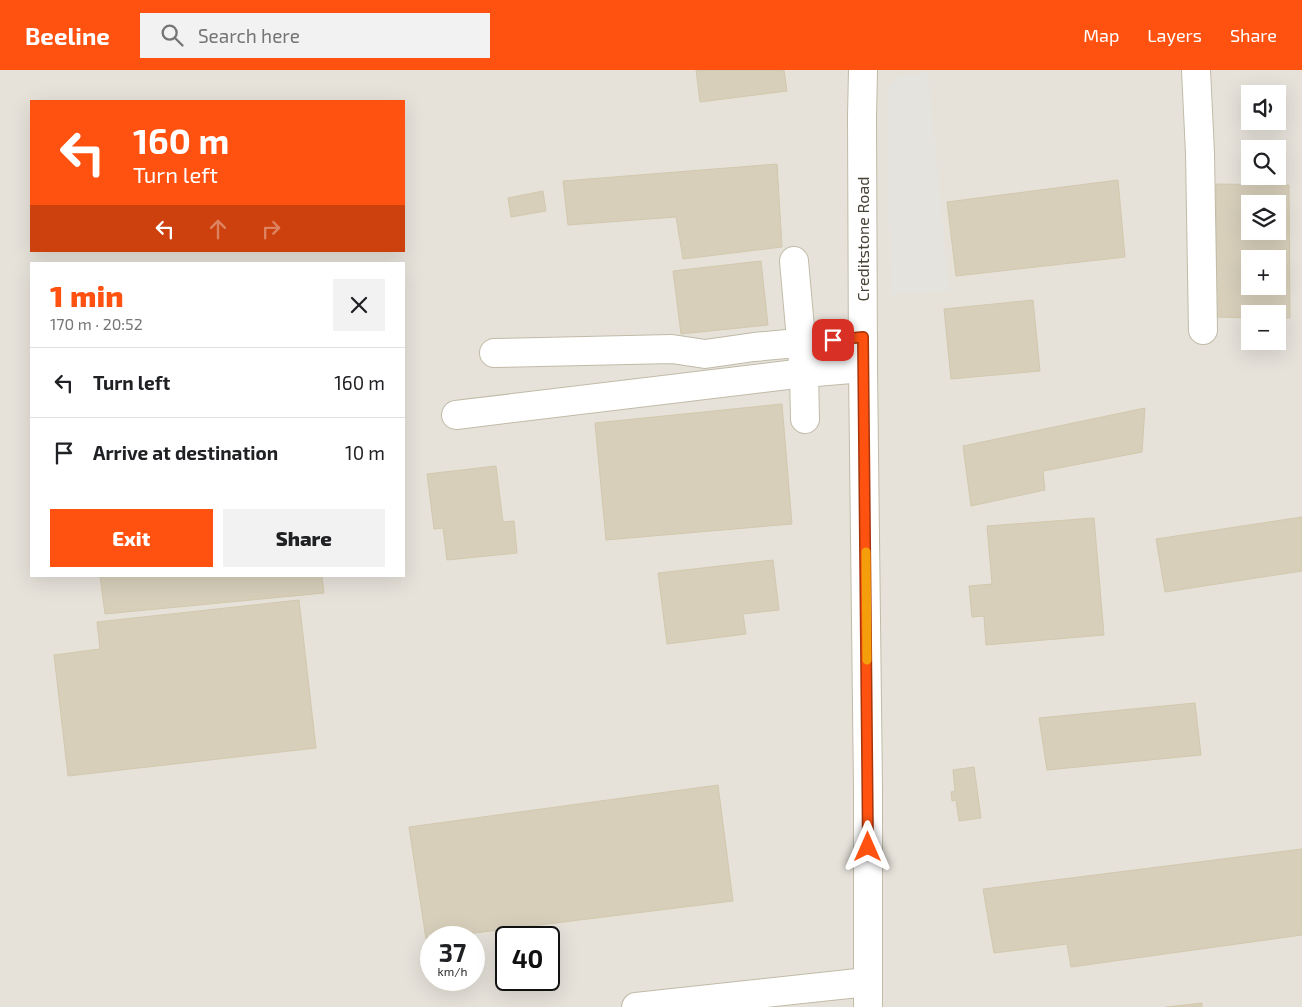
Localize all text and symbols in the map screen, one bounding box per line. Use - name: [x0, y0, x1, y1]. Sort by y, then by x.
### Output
- search box: [140, 13, 490, 58]
- text: Beeline: [25, 21, 110, 50]
- icon: search: [158, 21, 186, 49]
- text: Search here: [198, 24, 300, 47]
- text: Map: [1083, 24, 1119, 46]
- text: Layers: [1147, 24, 1202, 46]
- text: Share: [1230, 24, 1277, 46]
- map controls: [1241, 85, 1286, 350]
- button: sound: [1241, 85, 1286, 130]
- text: 160 m: [133, 119, 229, 161]
- icon: left: [50, 120, 115, 185]
- button: search: [1241, 140, 1286, 185]
- text: Turn left: [133, 161, 218, 187]
- street label: Creditstone Road: [853, 177, 872, 301]
- button: layers: [1241, 195, 1286, 240]
- icon: left: [151, 215, 179, 243]
- icon: ahead: [204, 215, 232, 243]
- icon: right: [257, 215, 285, 243]
- button: +: [1241, 250, 1286, 295]
- text: 1 min: [50, 277, 124, 313]
- button: close: [333, 279, 385, 331]
- button: −: [1241, 305, 1286, 350]
- text: 170 m · 20:52: [50, 314, 143, 333]
- pin: [812, 319, 854, 361]
- icon: arrive: [819, 326, 847, 354]
- icon: left: [50, 369, 78, 397]
- text: Turn left: [93, 371, 170, 394]
- text: 160 m: [334, 371, 385, 394]
- icon: arrive: [50, 439, 78, 467]
- text: Arrive at destination: [93, 441, 278, 464]
- text: 10 m: [345, 441, 385, 464]
- button: Exit: [50, 509, 213, 567]
- button: Share: [223, 509, 385, 567]
- position arrow: [841, 820, 893, 872]
- speed limit sign: 40: [495, 926, 560, 991]
- text: 37: [439, 937, 466, 967]
- text: km/h: [438, 964, 467, 978]

